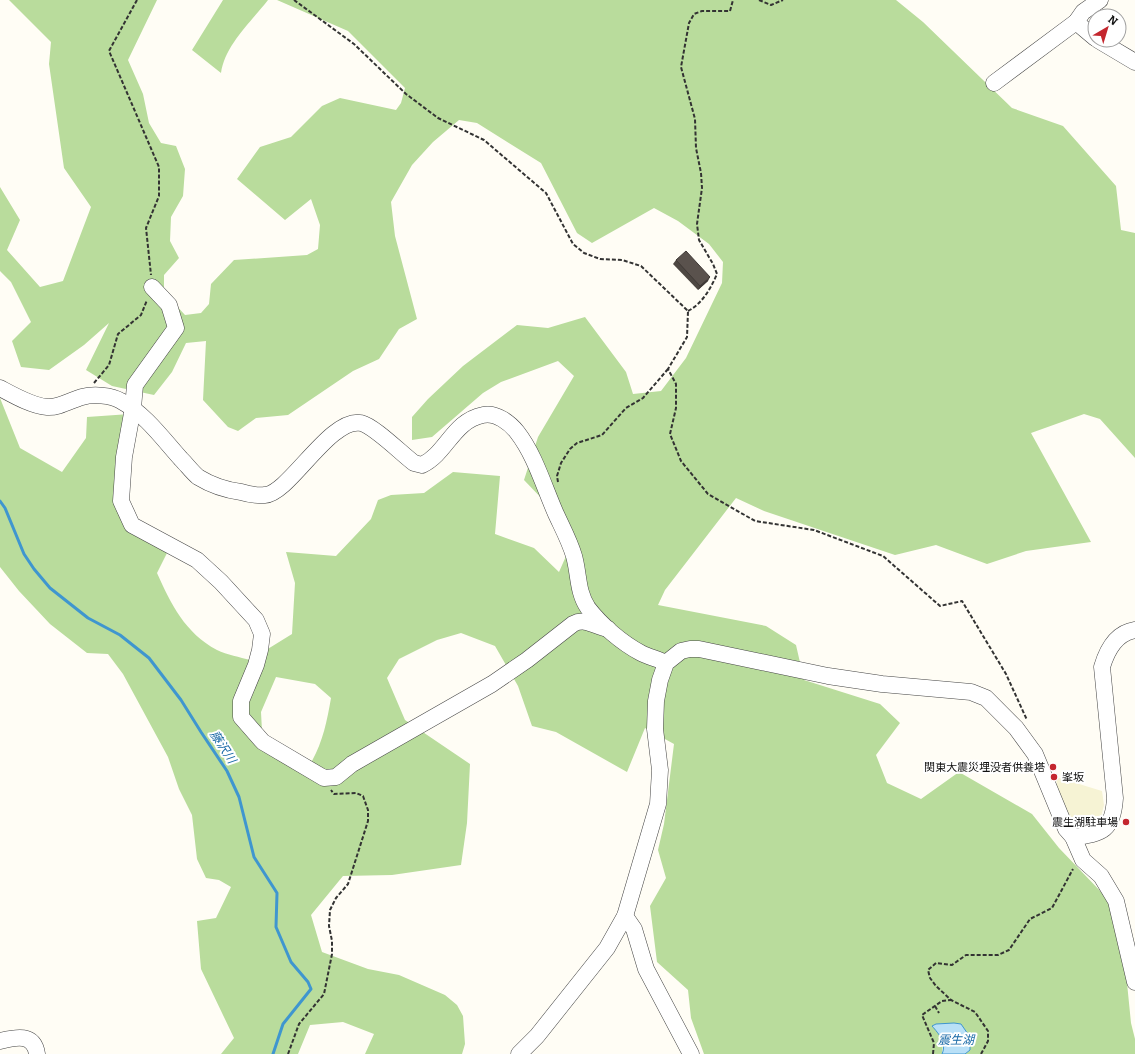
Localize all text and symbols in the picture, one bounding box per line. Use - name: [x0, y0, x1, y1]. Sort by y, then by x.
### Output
- north arrow: [1087, 8, 1127, 48]
- text: N: [1105, 13, 1121, 29]
- water label: 藤沢川: [207, 728, 240, 768]
- place label: 関東大震災埋没者供養塔: [924, 761, 1045, 774]
- marker: 関東大震災埋没者供養塔: [1048, 762, 1058, 772]
- place label: 峯坂: [1062, 771, 1084, 784]
- marker: 峯坂: [1049, 772, 1059, 782]
- place label: 震生湖駐車場: [1052, 816, 1118, 829]
- marker: 震生湖駐車場: [1121, 817, 1131, 827]
- water label: 震生湖: [938, 1033, 976, 1047]

